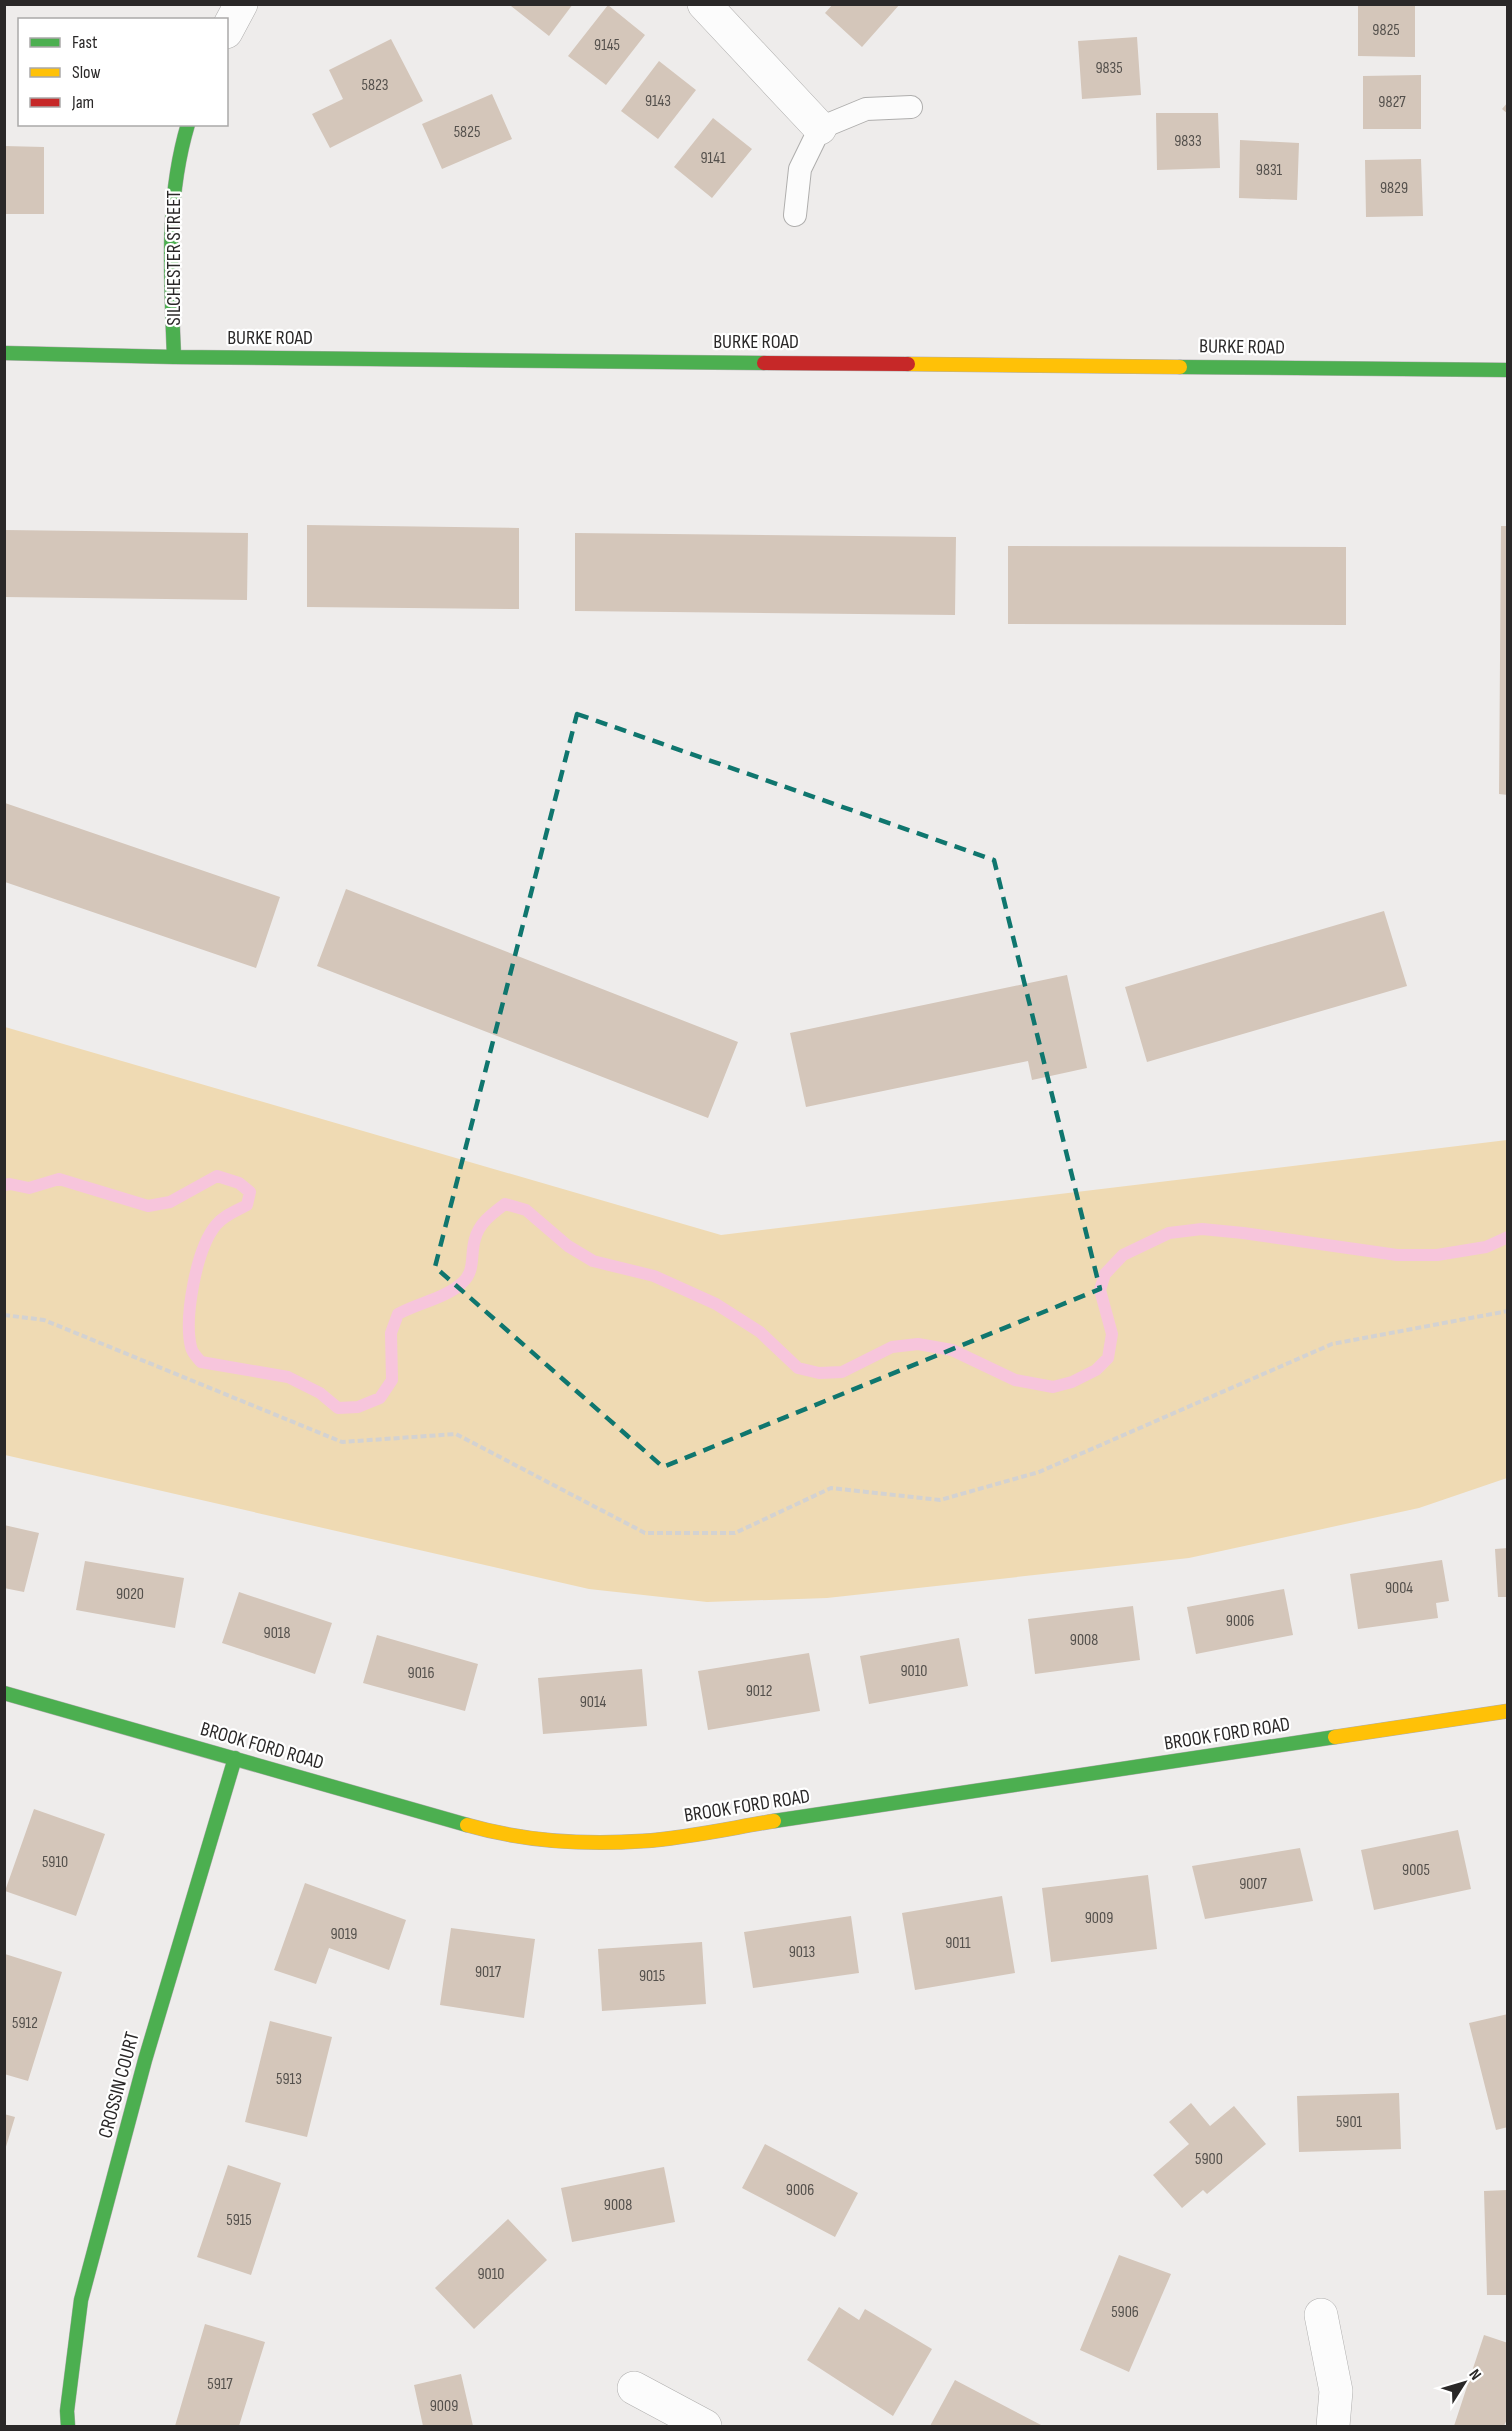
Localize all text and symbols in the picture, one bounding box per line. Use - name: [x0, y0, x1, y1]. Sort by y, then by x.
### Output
- legend: [18, 18, 228, 126]
- house number: 9825: [1372, 21, 1400, 40]
- text: Fast: [72, 32, 98, 53]
- house number: 9145: [594, 36, 620, 55]
- house number: 9835: [1095, 59, 1123, 78]
- text: Slow: [72, 62, 101, 83]
- house number: 5823: [362, 76, 389, 95]
- text: Jam: [71, 92, 94, 113]
- house number: 9143: [645, 92, 671, 111]
- house number: 9827: [1378, 93, 1406, 112]
- house number: 5825: [454, 123, 480, 142]
- house number: 9833: [1174, 132, 1202, 151]
- house number: 9141: [700, 149, 726, 168]
- house number: 9831: [1256, 161, 1283, 180]
- house number: 9829: [1380, 179, 1408, 198]
- street label: SILCHESTER STREET: [162, 190, 186, 326]
- street label: BURKE ROAD: [227, 326, 313, 350]
- street label: BURKE ROAD: [713, 330, 799, 354]
- street label: BURKE ROAD: [1199, 334, 1285, 360]
- house number: 9004: [1385, 1579, 1413, 1598]
- house number: 9020: [116, 1585, 144, 1604]
- house number: 9006: [1226, 1612, 1254, 1631]
- house number: 9018: [264, 1624, 290, 1643]
- house number: 9008: [1070, 1631, 1098, 1650]
- house number: 9010: [901, 1662, 927, 1681]
- house number: 9016: [408, 1664, 434, 1683]
- house number: 9012: [746, 1682, 772, 1701]
- house number: 9014: [580, 1693, 607, 1712]
- street label: BROOK FORD ROAD: [1162, 1712, 1292, 1756]
- street label: BROOK FORD ROAD: [198, 1717, 326, 1775]
- street label: BROOK FORD ROAD: [682, 1784, 812, 1828]
- house number: 5910: [42, 1853, 68, 1872]
- house number: 9005: [1402, 1861, 1430, 1880]
- house number: 9007: [1239, 1875, 1267, 1894]
- house number: 9009: [1085, 1909, 1113, 1928]
- house number: 9019: [331, 1925, 357, 1944]
- house number: 9011: [945, 1934, 971, 1953]
- house number: 9013: [789, 1943, 815, 1962]
- house number: 9017: [475, 1963, 502, 1982]
- house number: 9015: [639, 1967, 665, 1986]
- house number: 5912: [12, 2014, 38, 2033]
- street label: CROSSIN COURT: [93, 2029, 145, 2141]
- house number: 5913: [276, 2070, 302, 2089]
- house number: 5901: [1336, 2113, 1363, 2132]
- house number: 5900: [1195, 2150, 1223, 2169]
- house number: 9006: [786, 2181, 814, 2200]
- house number: 9008: [604, 2196, 632, 2215]
- house number: 5915: [226, 2211, 252, 2230]
- house number: 9010: [478, 2265, 504, 2284]
- house number: 5906: [1111, 2303, 1139, 2322]
- north arrow: [1434, 2353, 1494, 2413]
- text: N: [1465, 2366, 1485, 2384]
- house number: 5917: [207, 2375, 233, 2394]
- house number: 9009: [430, 2397, 458, 2416]

